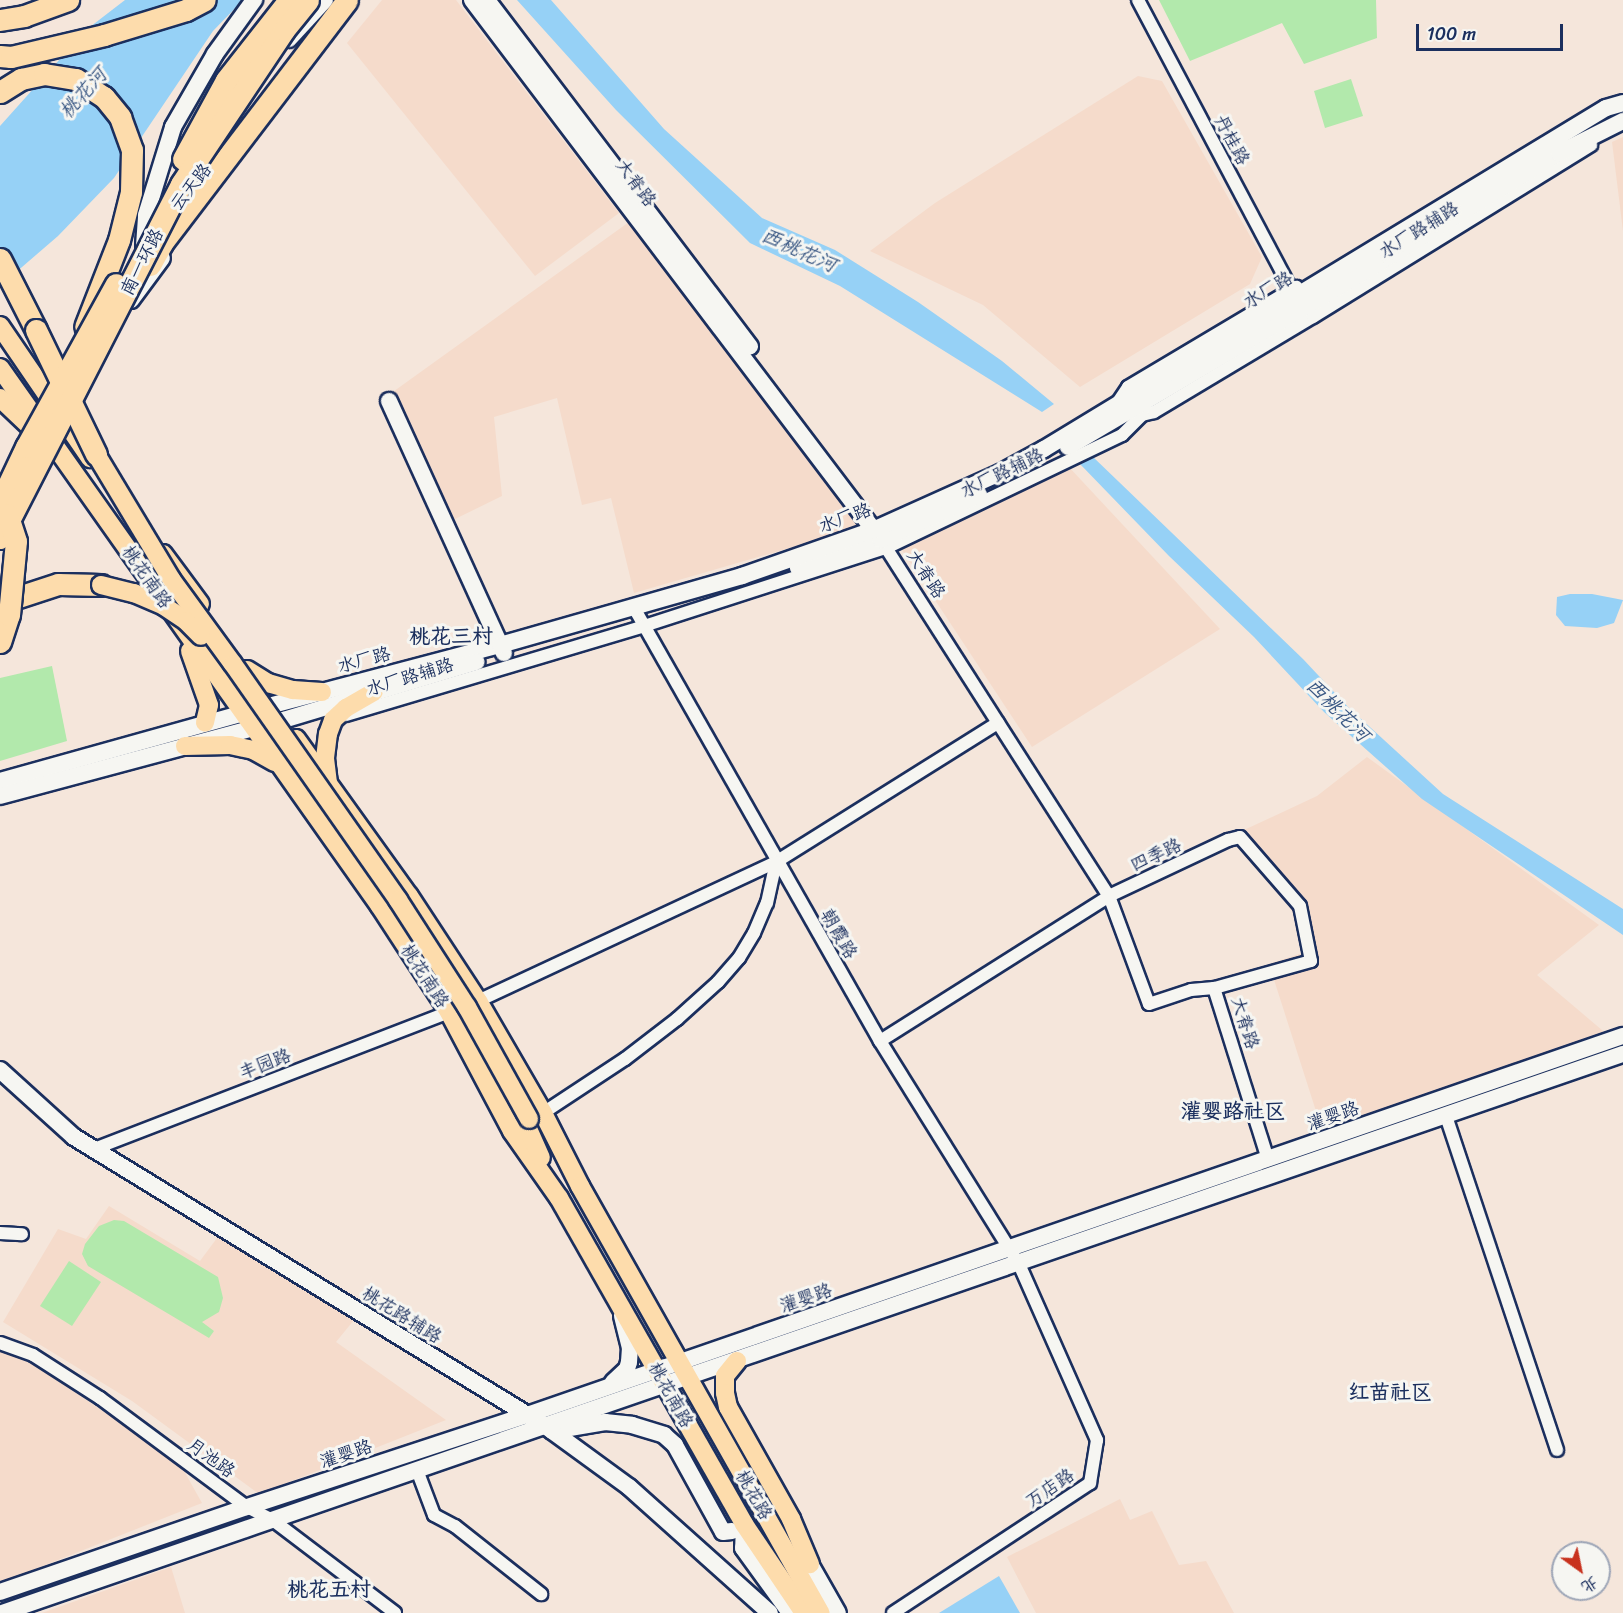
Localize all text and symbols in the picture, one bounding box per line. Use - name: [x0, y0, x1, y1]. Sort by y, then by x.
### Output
- scale bar: [1419, 12, 1566, 50]
- text: 100 m: [1427, 18, 1476, 50]
- water label: 桃花河: [54, 63, 112, 123]
- street label: 丹桂路: [1210, 111, 1254, 169]
- street label: 大脊路: [611, 155, 661, 211]
- street label: 云天路: [166, 159, 216, 215]
- street label: 水厂路辅路: [1375, 197, 1463, 263]
- water label: 西桃花河: [758, 223, 840, 277]
- street label: 南一环路: [116, 225, 168, 299]
- street label: 水厂路: [1239, 267, 1297, 313]
- street label: 水厂路辅路: [957, 444, 1047, 502]
- street label: 水厂路: [816, 499, 874, 537]
- street label: 桃花南路: [118, 541, 176, 613]
- street label: 大脊路: [902, 545, 950, 603]
- district label: 桃花三村: [409, 623, 493, 649]
- street label: 水厂路: [335, 643, 393, 677]
- street label: 水厂路辅路: [364, 654, 456, 700]
- water label: 西桃花河: [1301, 673, 1375, 747]
- street label: 四季路: [1127, 834, 1185, 876]
- street label: 朝霞路: [816, 905, 862, 963]
- street label: 桃花南路: [396, 940, 454, 1012]
- street label: 大脊路: [1226, 994, 1264, 1052]
- street label: 丰园路: [236, 1044, 294, 1084]
- street label: 灌婴路: [1304, 1097, 1362, 1135]
- district label: 灌婴路社区: [1181, 1098, 1285, 1124]
- street label: 灌婴路: [777, 1279, 835, 1317]
- street label: 桃花路辅路: [358, 1282, 446, 1348]
- street label: 桃花南路: [644, 1358, 698, 1432]
- district label: 红苗社区: [1348, 1379, 1432, 1405]
- street label: 月池路: [183, 1433, 239, 1483]
- street label: 灌婴路: [317, 1435, 375, 1473]
- street label: 万店路: [1022, 1464, 1078, 1512]
- street label: 桃花路: [731, 1466, 777, 1524]
- north arrow: [1551, 1541, 1611, 1601]
- text: 北: [1575, 1568, 1605, 1601]
- district label: 桃花五村: [287, 1576, 371, 1602]

